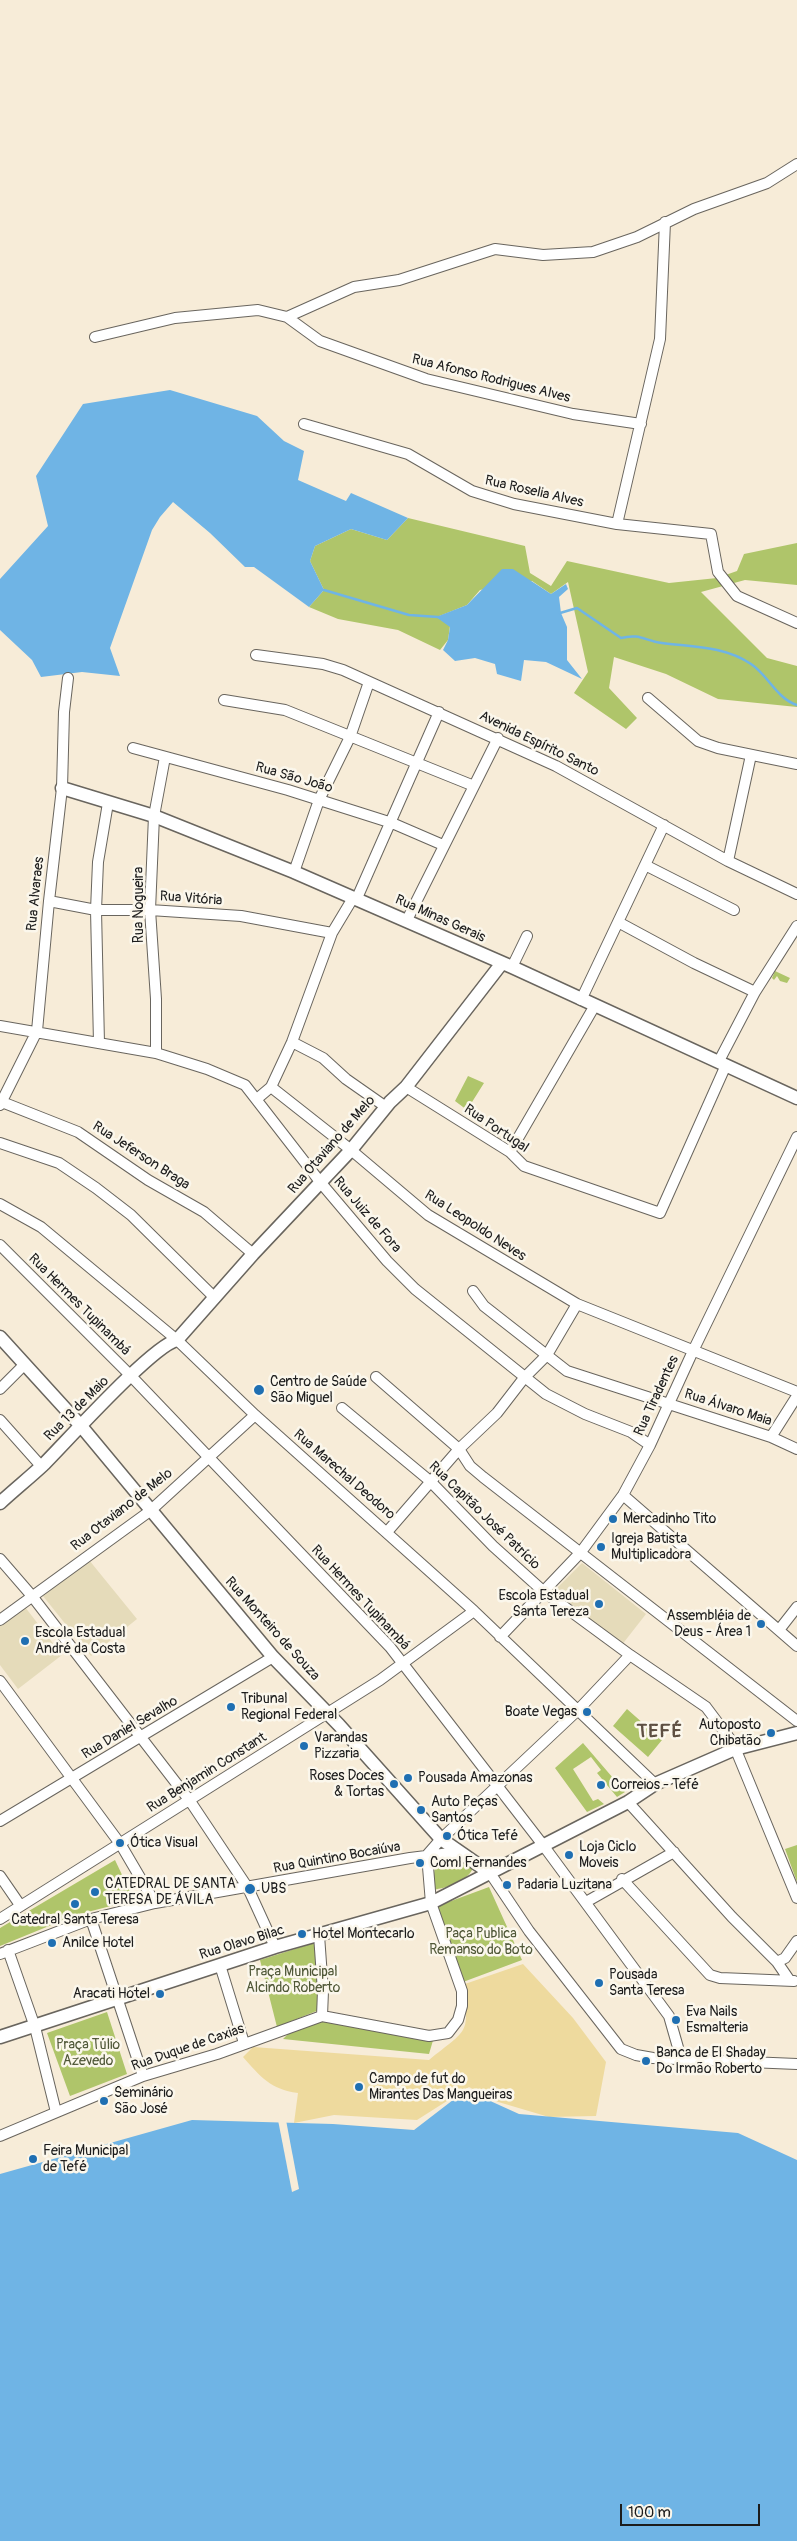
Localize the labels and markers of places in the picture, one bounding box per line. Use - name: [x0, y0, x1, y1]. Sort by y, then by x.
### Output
- place label: Centro de Saúde São Miguel: [270, 1374, 367, 1406]
- marker: Centro de Saúde São Miguel: [252, 1383, 266, 1397]
- place label: Mercadinho Tito: [623, 1511, 716, 1527]
- marker: Mercadinho Tito: [607, 1513, 619, 1525]
- place label: Igreja Batista Multiplicadora: [611, 1531, 691, 1564]
- marker: Igreja Batista Multiplicadora: [595, 1541, 607, 1553]
- place label: Escola Estadual Santa Tereza: [499, 1588, 589, 1620]
- marker: Escola Estadual Santa Tereza: [593, 1598, 605, 1610]
- place label: Assembléia de Deus - Área 1: [667, 1608, 751, 1640]
- marker: Assembléia de Deus - Área 1: [755, 1618, 767, 1630]
- place label: Escola Estadual André da Costa: [35, 1625, 125, 1658]
- marker: Escola Estadual André da Costa: [19, 1635, 31, 1647]
- place label: Tribunal Regional Federal: [241, 1691, 337, 1724]
- marker: Tribunal Regional Federal: [225, 1701, 237, 1713]
- place label: Boate Vegas: [505, 1704, 577, 1720]
- marker: Boate Vegas: [581, 1706, 593, 1718]
- place label: Autoposto Chibatão: [699, 1717, 761, 1750]
- marker: Autoposto Chibatão: [765, 1727, 777, 1739]
- place label: Varandas Pizzaria: [314, 1730, 368, 1762]
- marker: Varandas Pizzaria: [298, 1740, 310, 1752]
- place label: Roses Doces & Tortas: [309, 1768, 384, 1800]
- place label: Pousada Amazonas: [418, 1770, 533, 1786]
- marker: Pousada Amazonas: [402, 1772, 414, 1784]
- place label: Correios - Tefé: [611, 1777, 699, 1793]
- marker: Roses Doces & Tortas: [388, 1778, 400, 1790]
- marker: Correios - Tefé: [595, 1779, 607, 1791]
- place label: Auto Peças Santos: [431, 1794, 497, 1826]
- marker: Auto Peças Santos: [415, 1804, 427, 1816]
- place label: Ótica Tefé: [457, 1828, 518, 1844]
- marker: Ótica Tefé: [441, 1830, 453, 1842]
- place label: Ótica Visual: [130, 1835, 198, 1851]
- marker: Ótica Visual: [114, 1837, 126, 1849]
- place label: Loja Ciclo Moveis: [579, 1839, 636, 1871]
- marker: Loja Ciclo Moveis: [563, 1849, 575, 1861]
- place label: Coml Fernandes: [430, 1855, 527, 1871]
- marker: Coml Fernandes: [414, 1857, 426, 1869]
- place label: CATEDRAL DE SANTA TERESA DE ÁVILA: [105, 1876, 236, 1908]
- place label: Padaria Luzitana: [517, 1877, 612, 1893]
- marker: Padaria Luzitana: [501, 1879, 513, 1891]
- place label: UBS: [261, 1881, 286, 1897]
- marker: UBS: [243, 1882, 257, 1896]
- marker: CATEDRAL DE SANTA TERESA DE ÁVILA: [89, 1886, 101, 1898]
- marker: Catedral Santa Teresa: [69, 1898, 81, 1910]
- place label: Catedral Santa Teresa: [11, 1912, 139, 1928]
- place label: Hotel Montecarlo: [312, 1926, 415, 1942]
- marker: Hotel Montecarlo: [296, 1928, 308, 1940]
- place label: Anilce Hotel: [62, 1935, 134, 1951]
- marker: Anilce Hotel: [46, 1937, 58, 1949]
- place label: Pousada Santa Teresa: [609, 1967, 684, 2000]
- marker: Pousada Santa Teresa: [593, 1977, 605, 1989]
- place label: Aracati Hotel: [73, 1986, 150, 2002]
- marker: Aracati Hotel: [154, 1988, 166, 2000]
- place label: Eva Nails Esmalteria: [686, 2004, 748, 2036]
- marker: Eva Nails Esmalteria: [670, 2014, 682, 2026]
- place label: Banca de El Shaday Do Irmão Roberto: [656, 2045, 766, 2078]
- marker: Banca de El Shaday Do Irmão Roberto: [640, 2055, 652, 2067]
- place label: Campo de fut do Mirantes Das Mangueiras: [369, 2071, 512, 2104]
- marker: Campo de fut do Mirantes Das Mangueiras: [353, 2081, 365, 2093]
- place label: Seminário São José: [114, 2085, 173, 2118]
- marker: Seminário São José: [98, 2095, 110, 2107]
- place label: Feira Municipal de Tefé: [43, 2143, 129, 2176]
- marker: Feira Municipal de Tefé: [27, 2153, 39, 2165]

